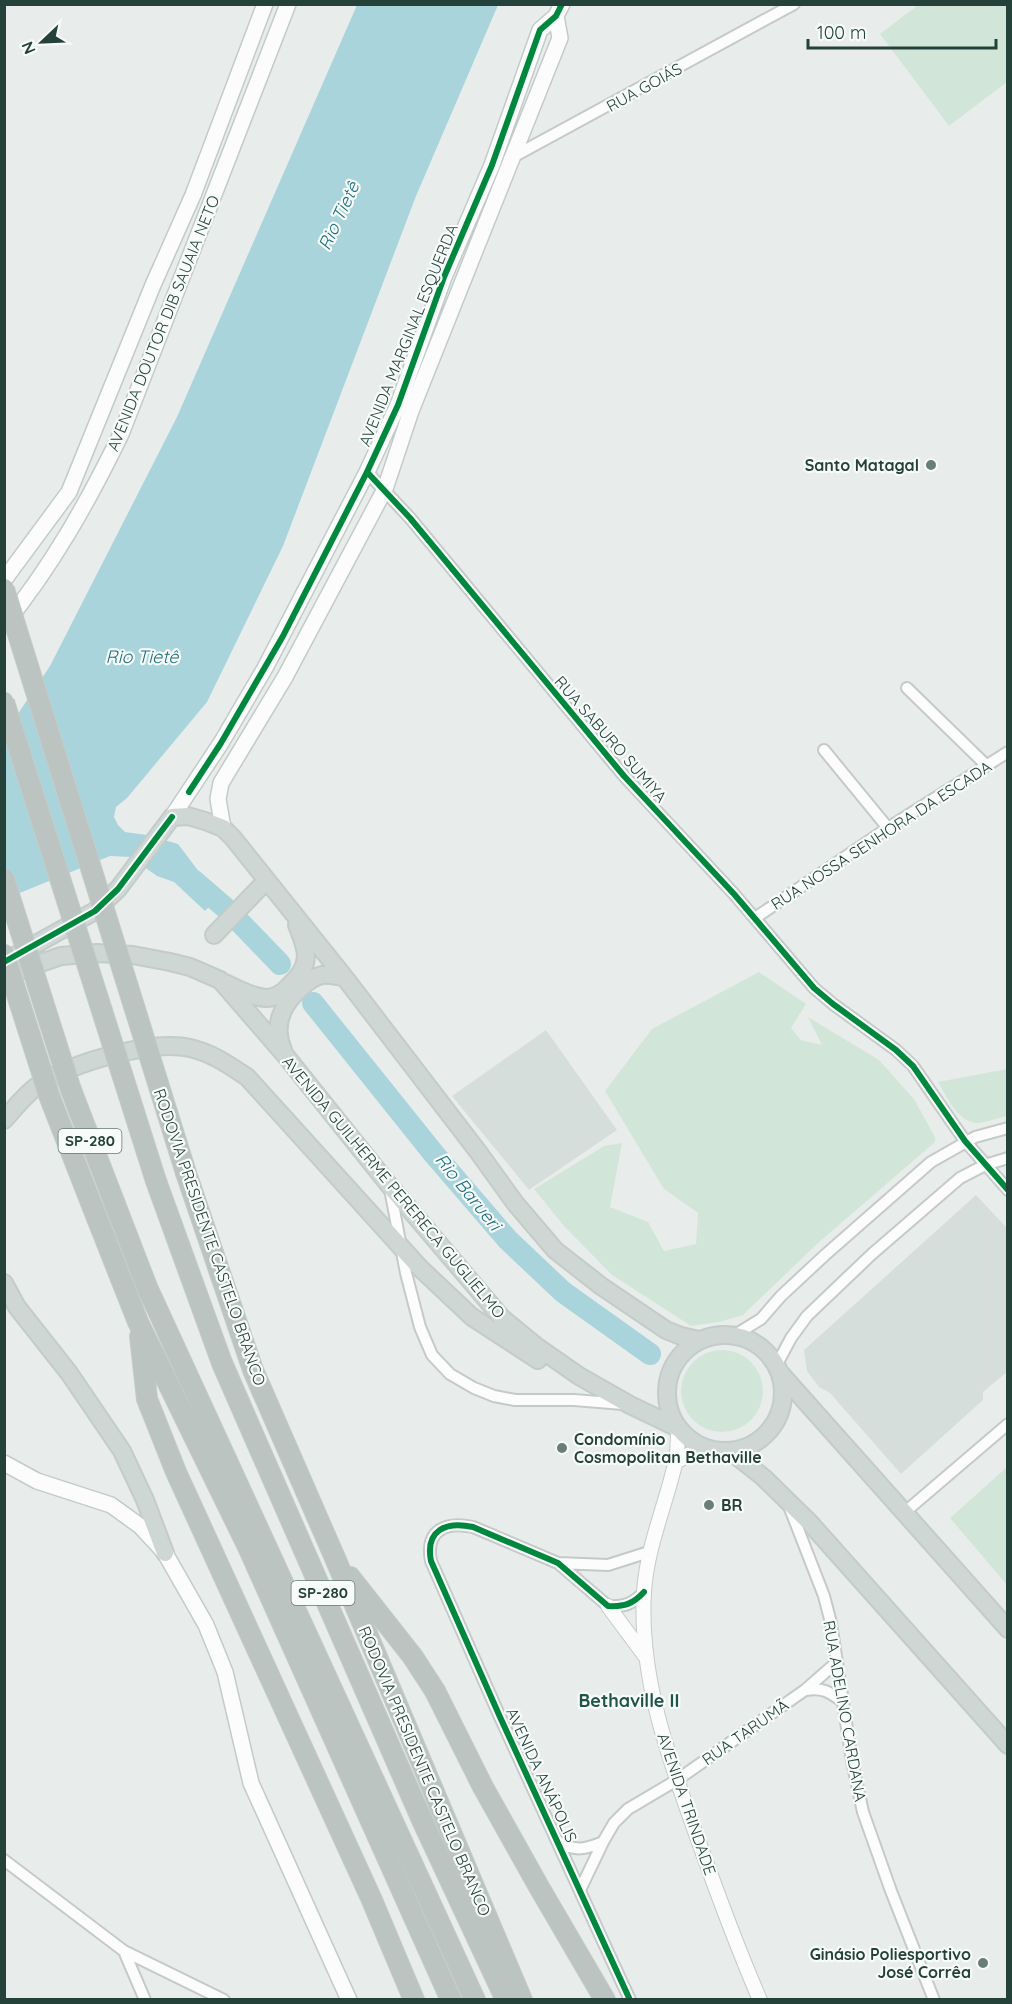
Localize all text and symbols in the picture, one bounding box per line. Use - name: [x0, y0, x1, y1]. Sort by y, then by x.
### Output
- north arrow: [12, 12, 72, 72]
- scale bar: [808, 12, 996, 50]
- text: 100 m: [817, 21, 866, 44]
- text: N: [17, 39, 40, 57]
- street label: RUA GOIÁS: [603, 58, 685, 116]
- water label: Rio Tietê: [313, 177, 365, 254]
- street label: AVENIDA DOUTOR DIB SAUAIA NETO: [102, 192, 224, 454]
- street label: AVENIDA MARGINAL ESQUERDA: [354, 221, 462, 449]
- place label: Santo Matagal: [805, 455, 919, 475]
- marker: Santo Matagal: [924, 458, 938, 472]
- water label: Rio Tietê: [106, 645, 179, 668]
- street label: RUA SABURO SUMIYA: [551, 672, 671, 806]
- street label: RUA NOSSA SENHORA DA ESCADA: [767, 756, 995, 914]
- street label: AVENIDA GUILHERME PERERECA GUGLIELMO: [278, 1052, 510, 1322]
- street label: RODOVIA PRESIDENTE CASTELO BRANCO: [150, 1086, 270, 1388]
- road number: SP-280: [58, 1129, 122, 1153]
- water label: Rio Barueri: [430, 1149, 508, 1237]
- place label: Condomínio Cosmopolitan Bethaville: [574, 1429, 762, 1467]
- marker: Condomínio Cosmopolitan Bethaville: [555, 1441, 569, 1455]
- place label: BR: [721, 1495, 742, 1515]
- marker: BR: [702, 1498, 716, 1512]
- road number: SP-280: [292, 1581, 354, 1605]
- street label: RUA ADELINO CARDANA: [819, 1619, 871, 1803]
- street label: RODOVIA PRESIDENTE CASTELO BRANCO: [355, 1623, 495, 1919]
- district label: Bethaville II: [579, 1689, 679, 1712]
- street label: RUA TARUMÃ: [698, 1695, 792, 1769]
- street label: AVENIDA ANÁPOLIS: [502, 1705, 582, 1845]
- street label: AVENIDA TRINDADE: [653, 1730, 721, 1878]
- place label: Ginásio Poliesportivo José Corrêa: [810, 1944, 971, 1982]
- marker: Ginásio Poliesportivo José Corrêa: [976, 1956, 990, 1970]

